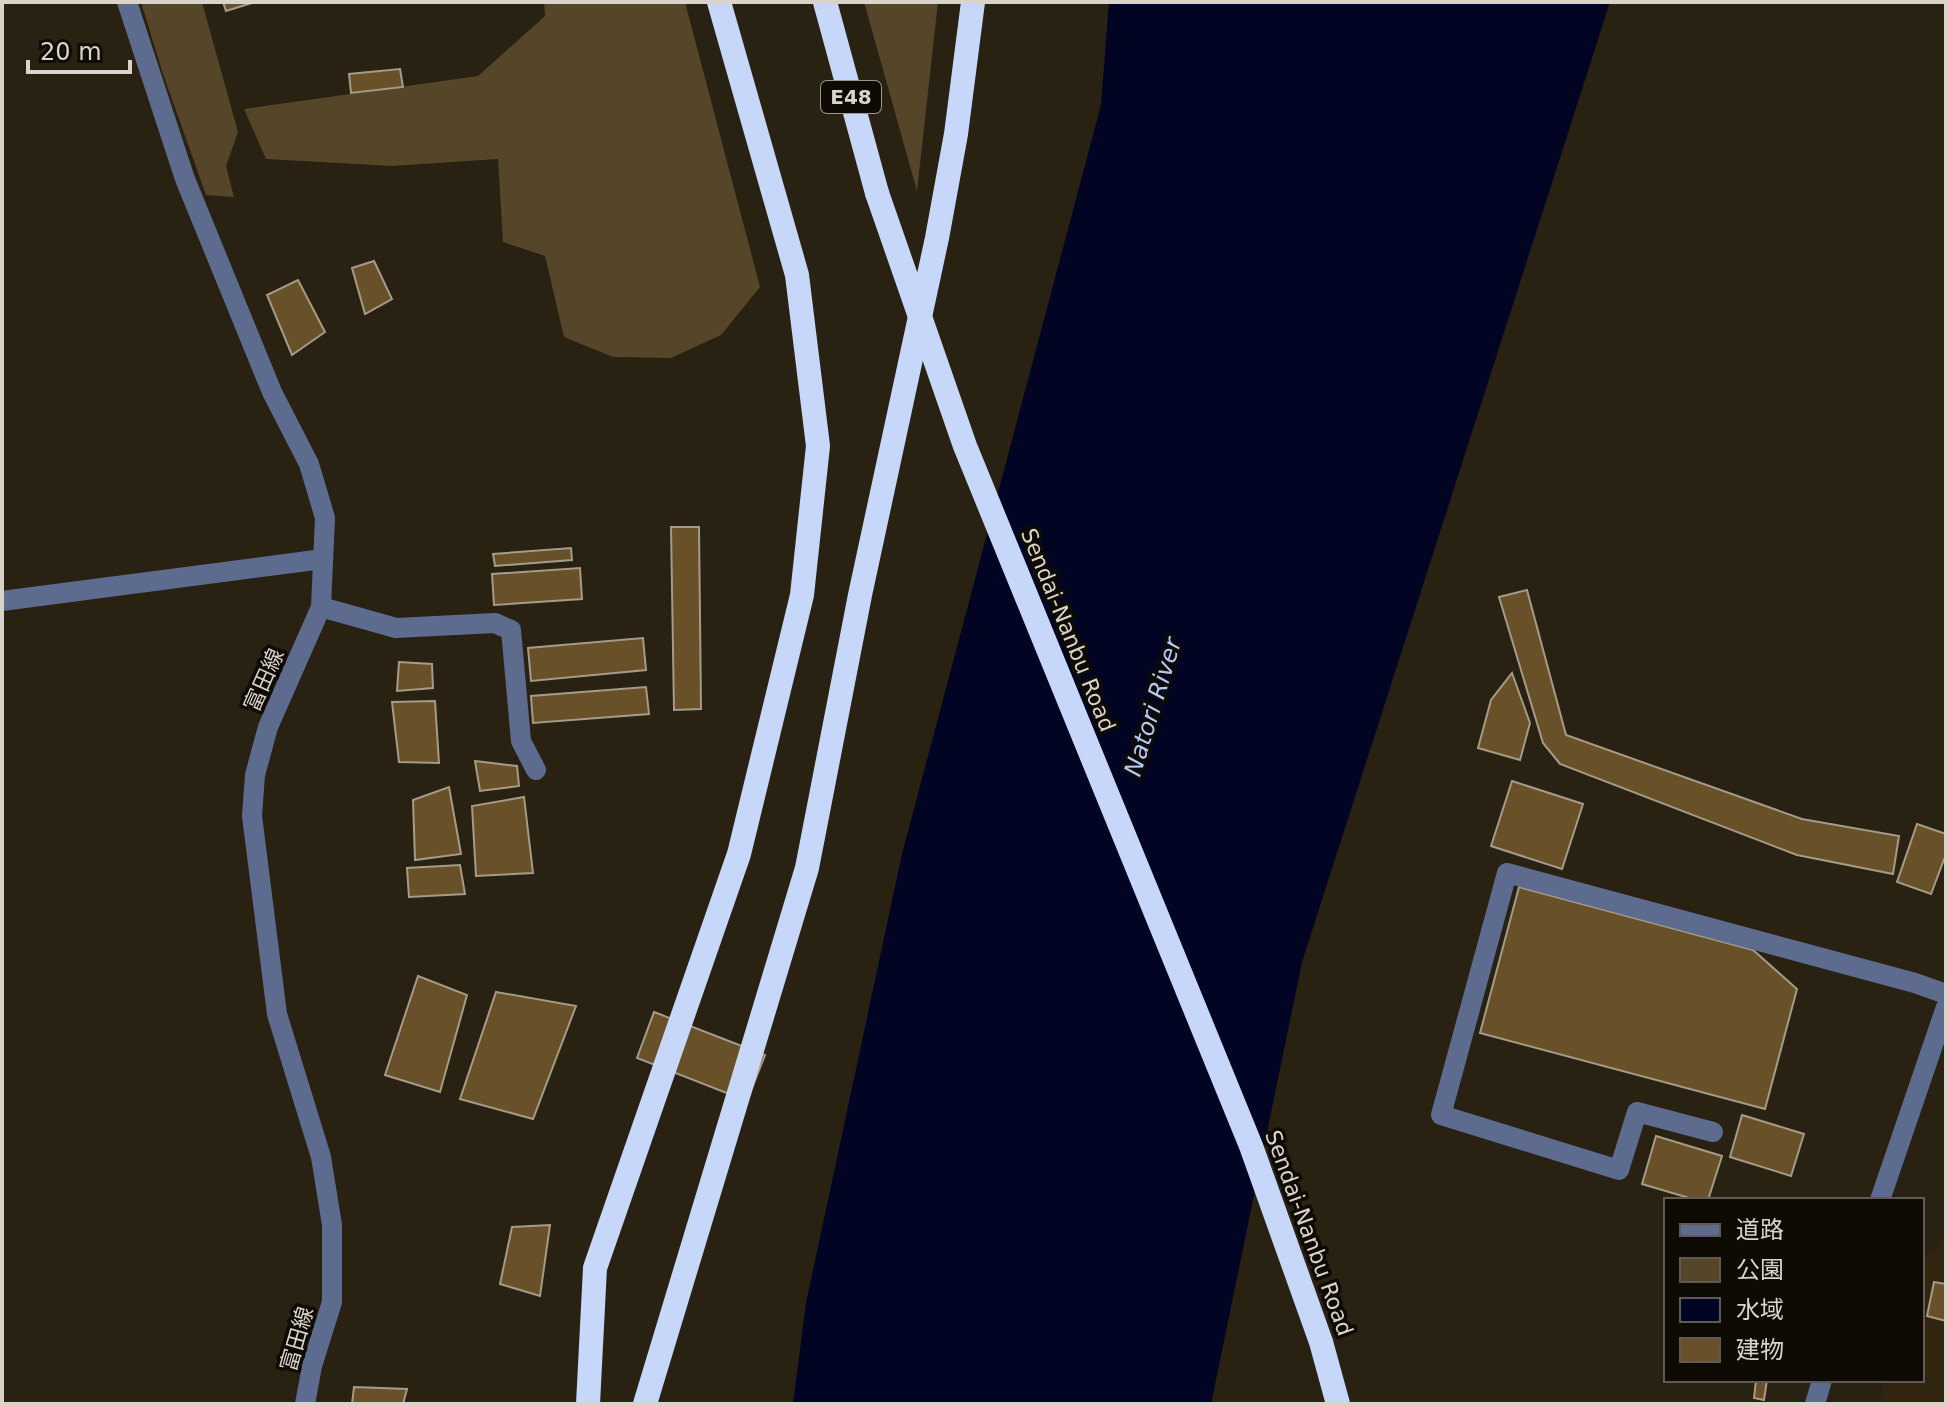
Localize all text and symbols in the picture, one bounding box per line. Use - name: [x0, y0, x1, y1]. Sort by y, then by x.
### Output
- scale bar: [28, 24, 130, 74]
- text: 20 m: [40, 38, 102, 66]
- road number: E48: [821, 81, 881, 113]
- street label: Sendai-Nanbu Road: [1016, 525, 1120, 735]
- water label: Natori River: [1119, 632, 1188, 780]
- street label: 富田線: [239, 645, 289, 715]
- street label: Sendai-Nanbu Road: [1260, 1127, 1358, 1339]
- legend: [1664, 1198, 1924, 1382]
- text: 道路: [1736, 1216, 1784, 1244]
- text: 公園: [1736, 1256, 1784, 1284]
- text: 水域: [1736, 1296, 1784, 1324]
- street label: 富田線: [276, 1304, 318, 1374]
- text: 建物: [1736, 1336, 1784, 1364]

